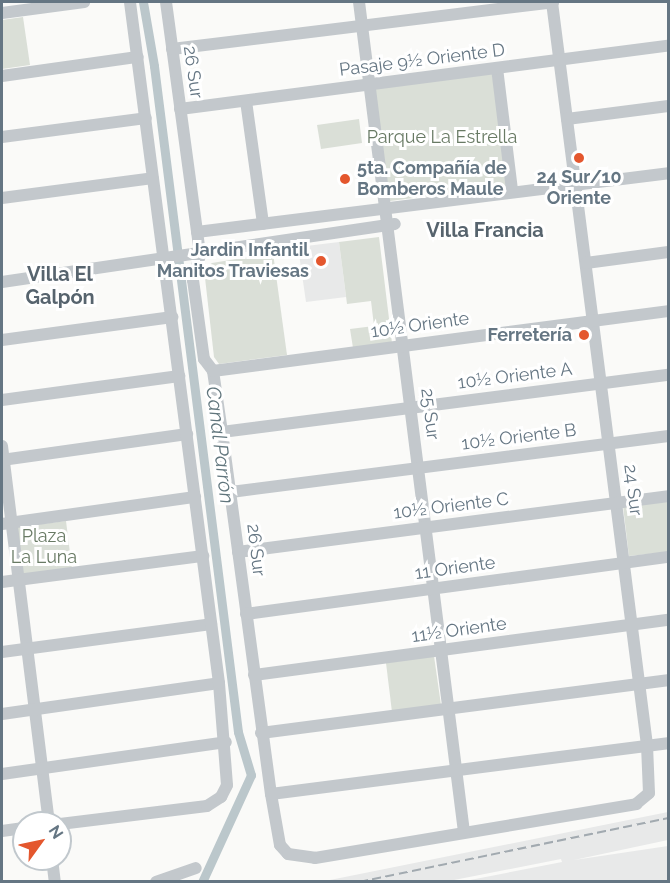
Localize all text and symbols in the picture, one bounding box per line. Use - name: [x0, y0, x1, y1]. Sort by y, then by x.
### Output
- street label: Pasaje 9½ Oriente D: [338, 39, 506, 81]
- street label: 26 Sur: [179, 44, 207, 100]
- park label: Parque La Estrella: [367, 126, 517, 148]
- marker: 24 Sur/10 Oriente: [572, 151, 586, 165]
- place label: 5ta. Compañía de Bomberos Maule: [357, 158, 507, 201]
- place label: 24 Sur/10 Oriente: [536, 167, 622, 210]
- marker: 5ta. Compañía de Bomberos Maule: [338, 172, 352, 186]
- district label: Villa Francia: [426, 218, 544, 242]
- place label: Jardin Infantil Manitos Traviesas: [156, 240, 309, 282]
- marker: Jardin Infantil Manitos Traviesas: [314, 254, 328, 268]
- district label: Villa El Galpón: [25, 262, 95, 309]
- street label: 10½ Oriente: [370, 307, 470, 343]
- place label: Ferretería: [487, 324, 572, 346]
- marker: Ferretería: [577, 328, 591, 342]
- street label: 10½ Oriente A: [456, 358, 574, 394]
- water label: Canal Parrón: [201, 385, 239, 505]
- street label: 25 Sur: [416, 387, 444, 441]
- street label: 10½ Oriente B: [460, 419, 578, 455]
- street label: 24 Sur: [619, 463, 647, 517]
- street label: 10½ Oriente C: [392, 488, 510, 524]
- street label: 26 Sur: [242, 523, 270, 577]
- park label: Plaza La Luna: [11, 526, 77, 568]
- street label: 11 Oriente: [413, 552, 497, 584]
- street label: 11½ Oriente: [410, 613, 508, 647]
- north arrow: [12, 811, 72, 871]
- text: N: [45, 822, 67, 842]

